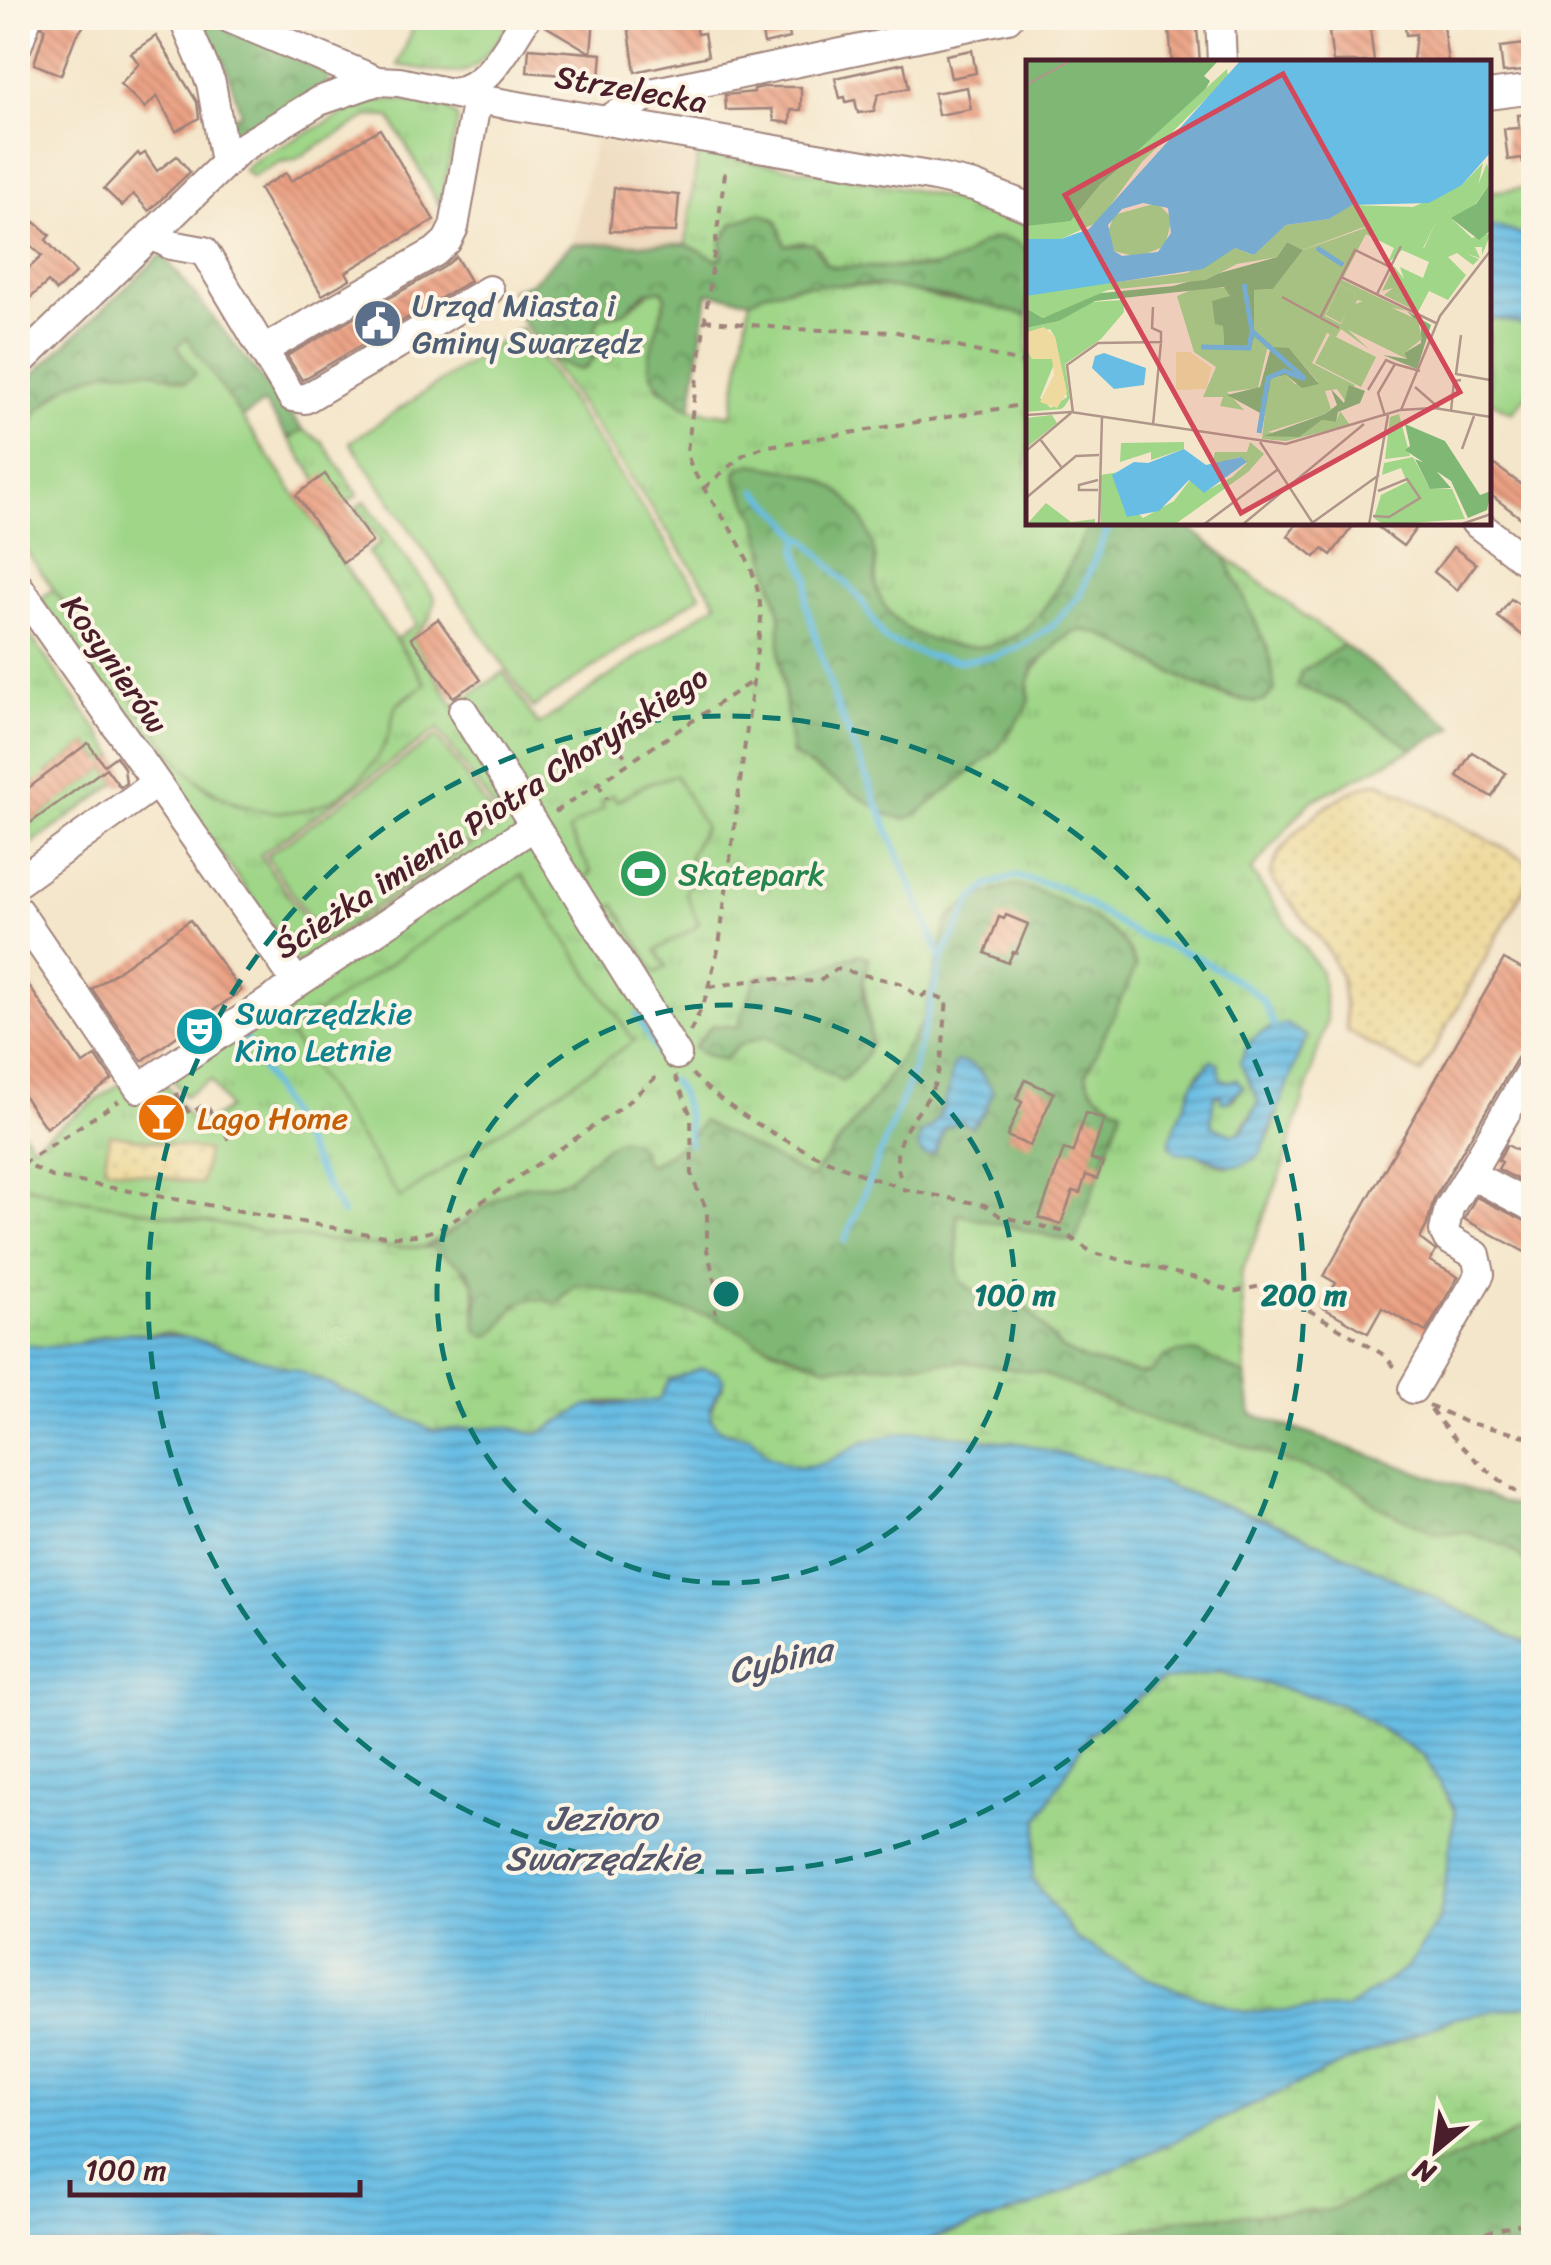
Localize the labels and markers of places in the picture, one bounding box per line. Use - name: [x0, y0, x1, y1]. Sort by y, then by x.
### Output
- place label: Urząd Miasta i Gminy Swarzędz: [412, 277, 643, 371]
- public building icon: Urząd Miasta i Gminy Swarzędz: [351, 297, 403, 349]
- place label: Skatepark: [678, 846, 825, 903]
- sports icon: Skatepark: [617, 848, 669, 900]
- place label: Swarzędzkie Kino Letnie: [235, 985, 412, 1079]
- theatre icon: Swarzędzkie Kino Letnie: [174, 1005, 226, 1057]
- place label: Lago Home: [197, 1090, 348, 1147]
- bar icon: Lago Home: [136, 1092, 188, 1144]
- centre of rings: [708, 1276, 744, 1312]

